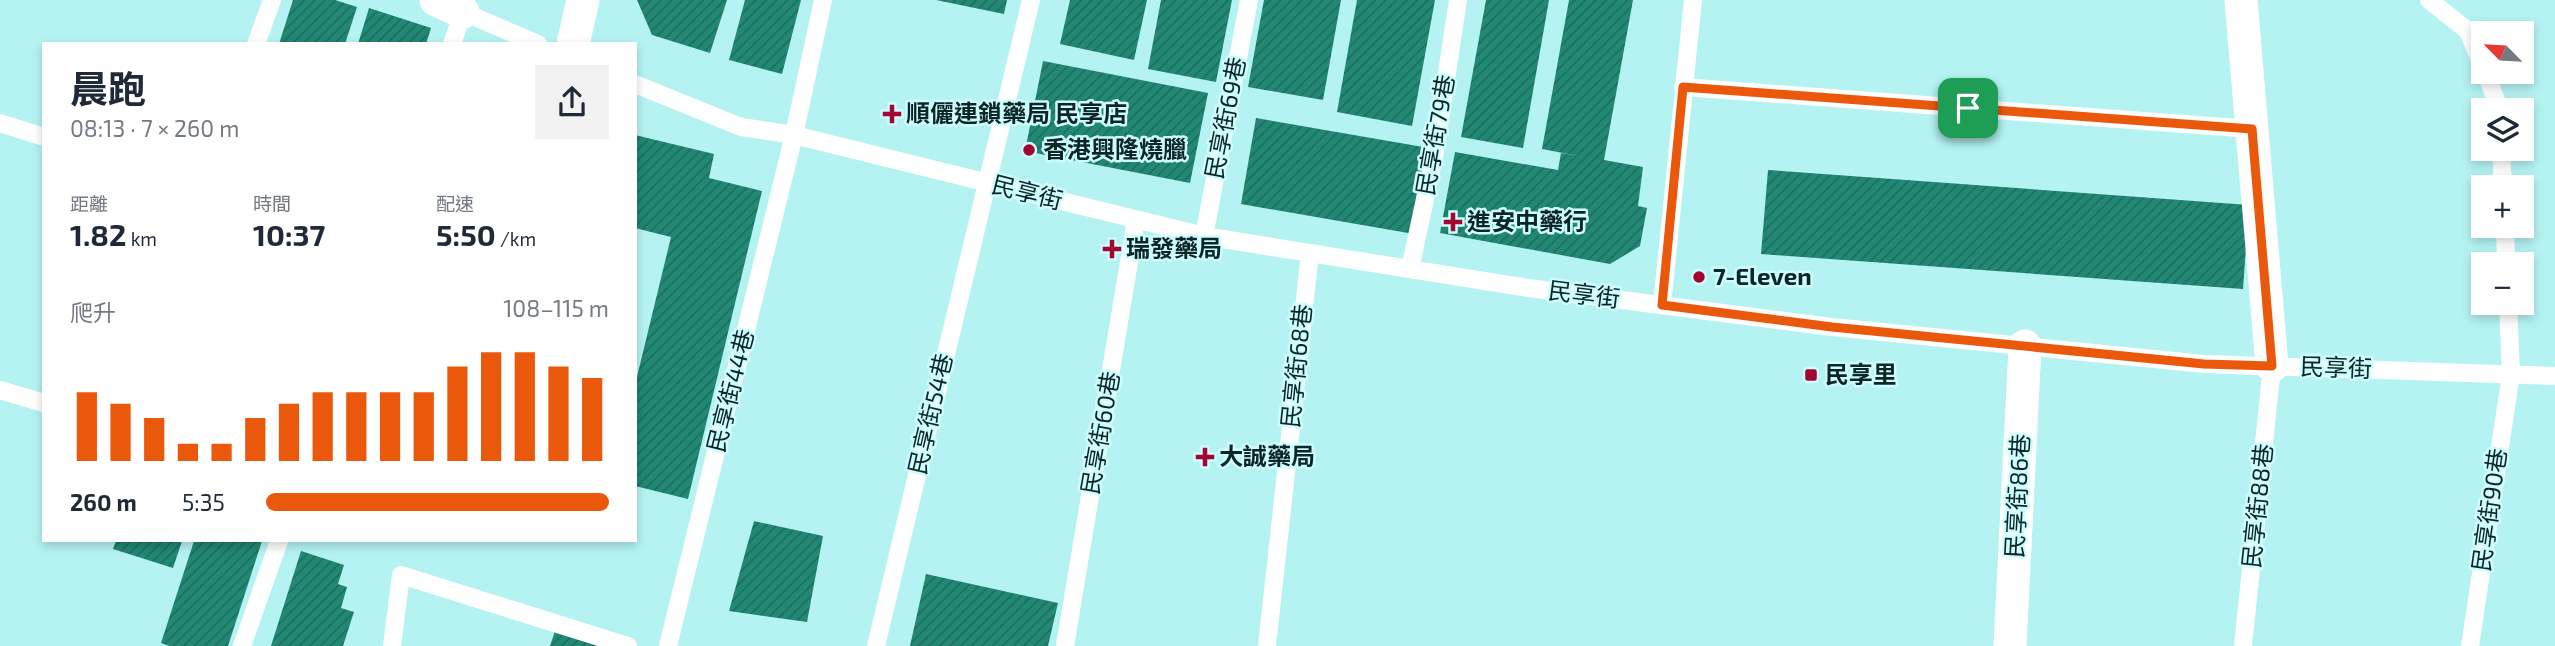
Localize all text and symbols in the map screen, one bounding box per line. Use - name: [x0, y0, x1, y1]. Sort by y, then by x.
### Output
- north arrow: [2471, 21, 2534, 84]
- map controls: [2471, 21, 2534, 315]
- street label: 民享街69巷: [1199, 54, 1251, 181]
- text: 晨跑: [70, 65, 146, 111]
- button: share: [535, 65, 609, 139]
- street label: 民享街79巷: [1410, 72, 1459, 197]
- pin: [1938, 78, 1998, 138]
- icon: arrive: [1949, 89, 1987, 127]
- place label: 順儷連鎖藥局 民享店: [906, 98, 1127, 127]
- button: layers: [2471, 98, 2534, 161]
- marker: 順儷連鎖藥局 民享店: [884, 106, 900, 122]
- text: 08:13 · 7 × 260 m: [70, 114, 239, 142]
- place label: 香港興隆燒臘: [1043, 134, 1187, 163]
- marker: 香港興隆燒臘: [1021, 142, 1037, 158]
- street label: 民享街: [989, 169, 1066, 214]
- button: +: [2471, 175, 2534, 238]
- text: 距離: [70, 192, 108, 215]
- text: 時間: [253, 192, 291, 215]
- text: 配速: [436, 192, 474, 215]
- place label: 進安中藥行: [1467, 206, 1587, 235]
- marker: 進安中藥行: [1445, 214, 1461, 230]
- text: 1.82: [70, 216, 126, 252]
- text: 10:37: [253, 216, 325, 252]
- text: 5:50: [436, 216, 496, 252]
- text: km: [126, 227, 157, 250]
- text: /km: [496, 227, 536, 250]
- place label: 瑞發藥局: [1126, 233, 1222, 262]
- marker: 瑞發藥局: [1104, 241, 1120, 257]
- button: −: [2471, 252, 2534, 315]
- place label: 7-Eleven: [1713, 261, 1812, 290]
- marker: 7-Eleven: [1691, 269, 1707, 285]
- street label: 民享街: [1547, 275, 1622, 312]
- text: 108–115 m: [503, 294, 609, 322]
- text: 爬升: [70, 298, 116, 326]
- street label: 民享街68巷: [1275, 303, 1316, 429]
- street label: 民享街44巷: [700, 326, 759, 455]
- street label: 民享街54巷: [902, 350, 958, 477]
- street label: 民享街: [2300, 351, 2373, 382]
- place label: 民享里: [1825, 359, 1897, 388]
- marker: 民享里: [1803, 367, 1819, 383]
- street label: 民享街60巷: [1074, 369, 1125, 496]
- street label: 民享街86巷: [1999, 433, 2034, 559]
- place label: 大誠藥局: [1219, 441, 1315, 470]
- street label: 民享街88巷: [2236, 442, 2277, 570]
- street label: 民享街90巷: [2466, 446, 2512, 573]
- marker: 大誠藥局: [1197, 449, 1213, 465]
- text: 260 m: [70, 488, 137, 516]
- text: 5:35: [182, 488, 225, 516]

